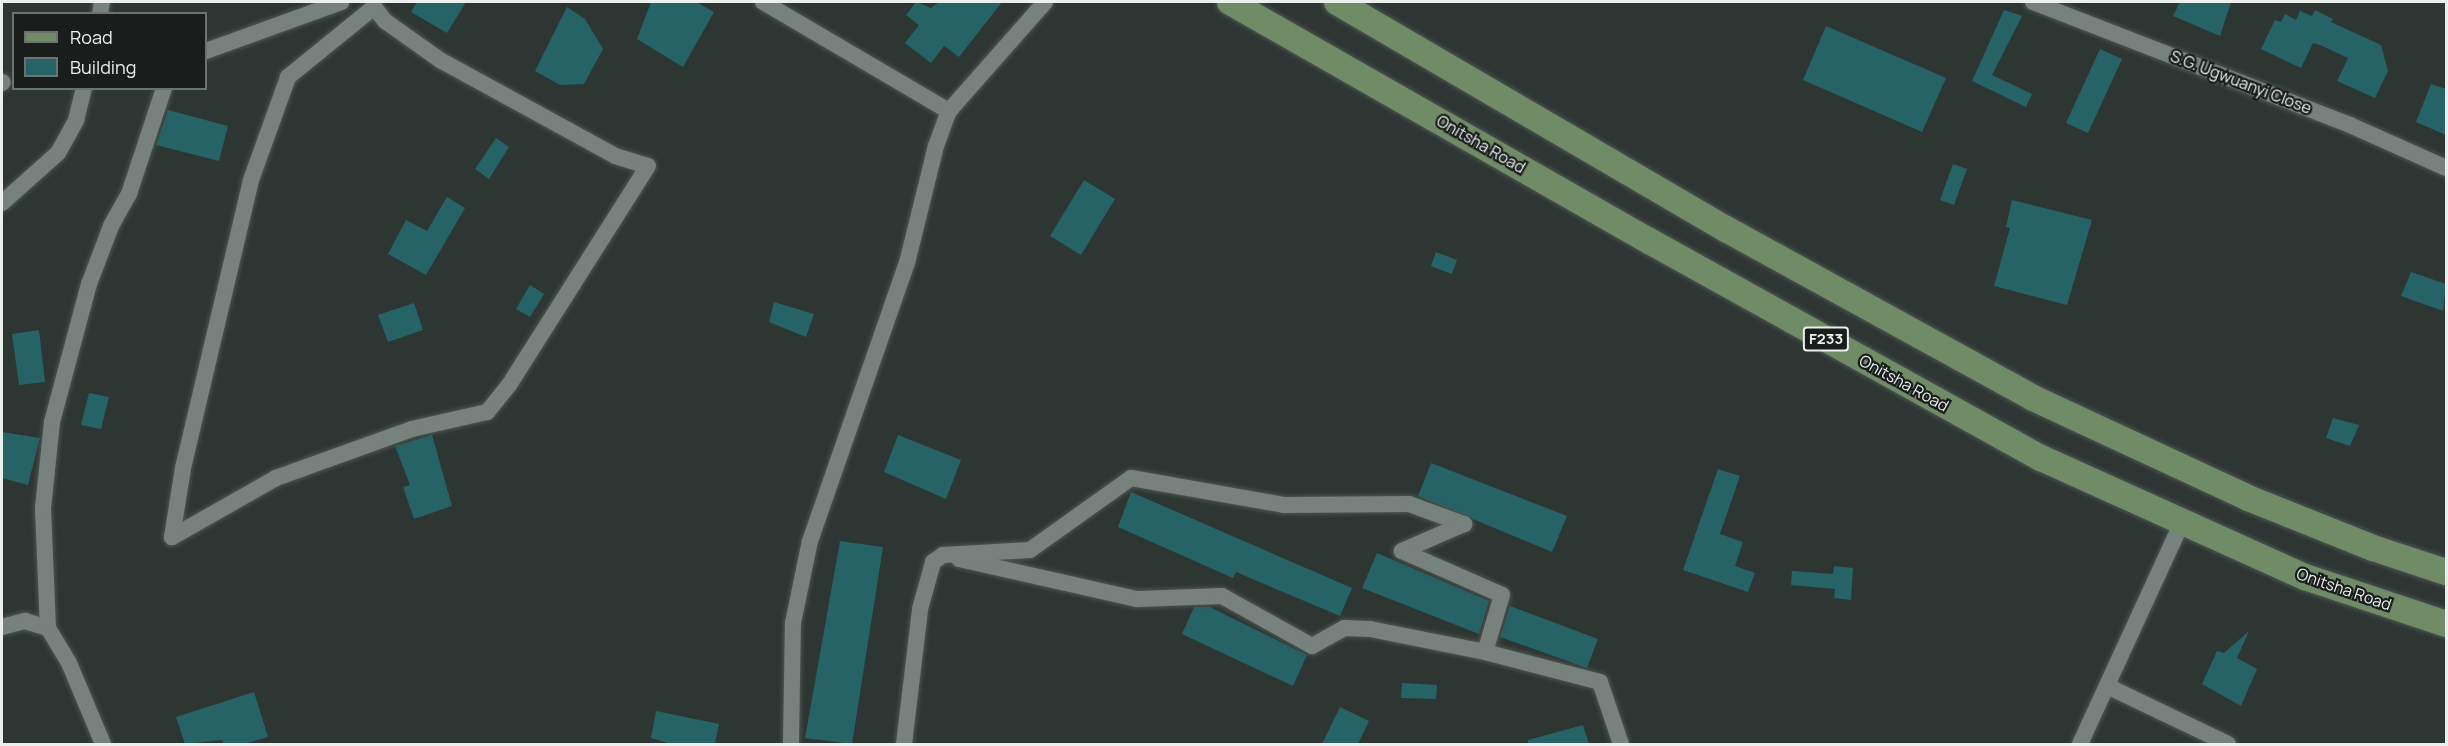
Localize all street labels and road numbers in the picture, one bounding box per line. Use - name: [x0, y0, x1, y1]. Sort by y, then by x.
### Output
- street label: S.G. Ugwuanyi Close: [2168, 46, 2314, 118]
- street label: Onitsha Road: [1433, 111, 1529, 177]
- road number: F233: [1802, 327, 1850, 351]
- street label: Onitsha Road: [1856, 351, 1952, 415]
- street label: Onitsha Road: [2294, 564, 2394, 614]

